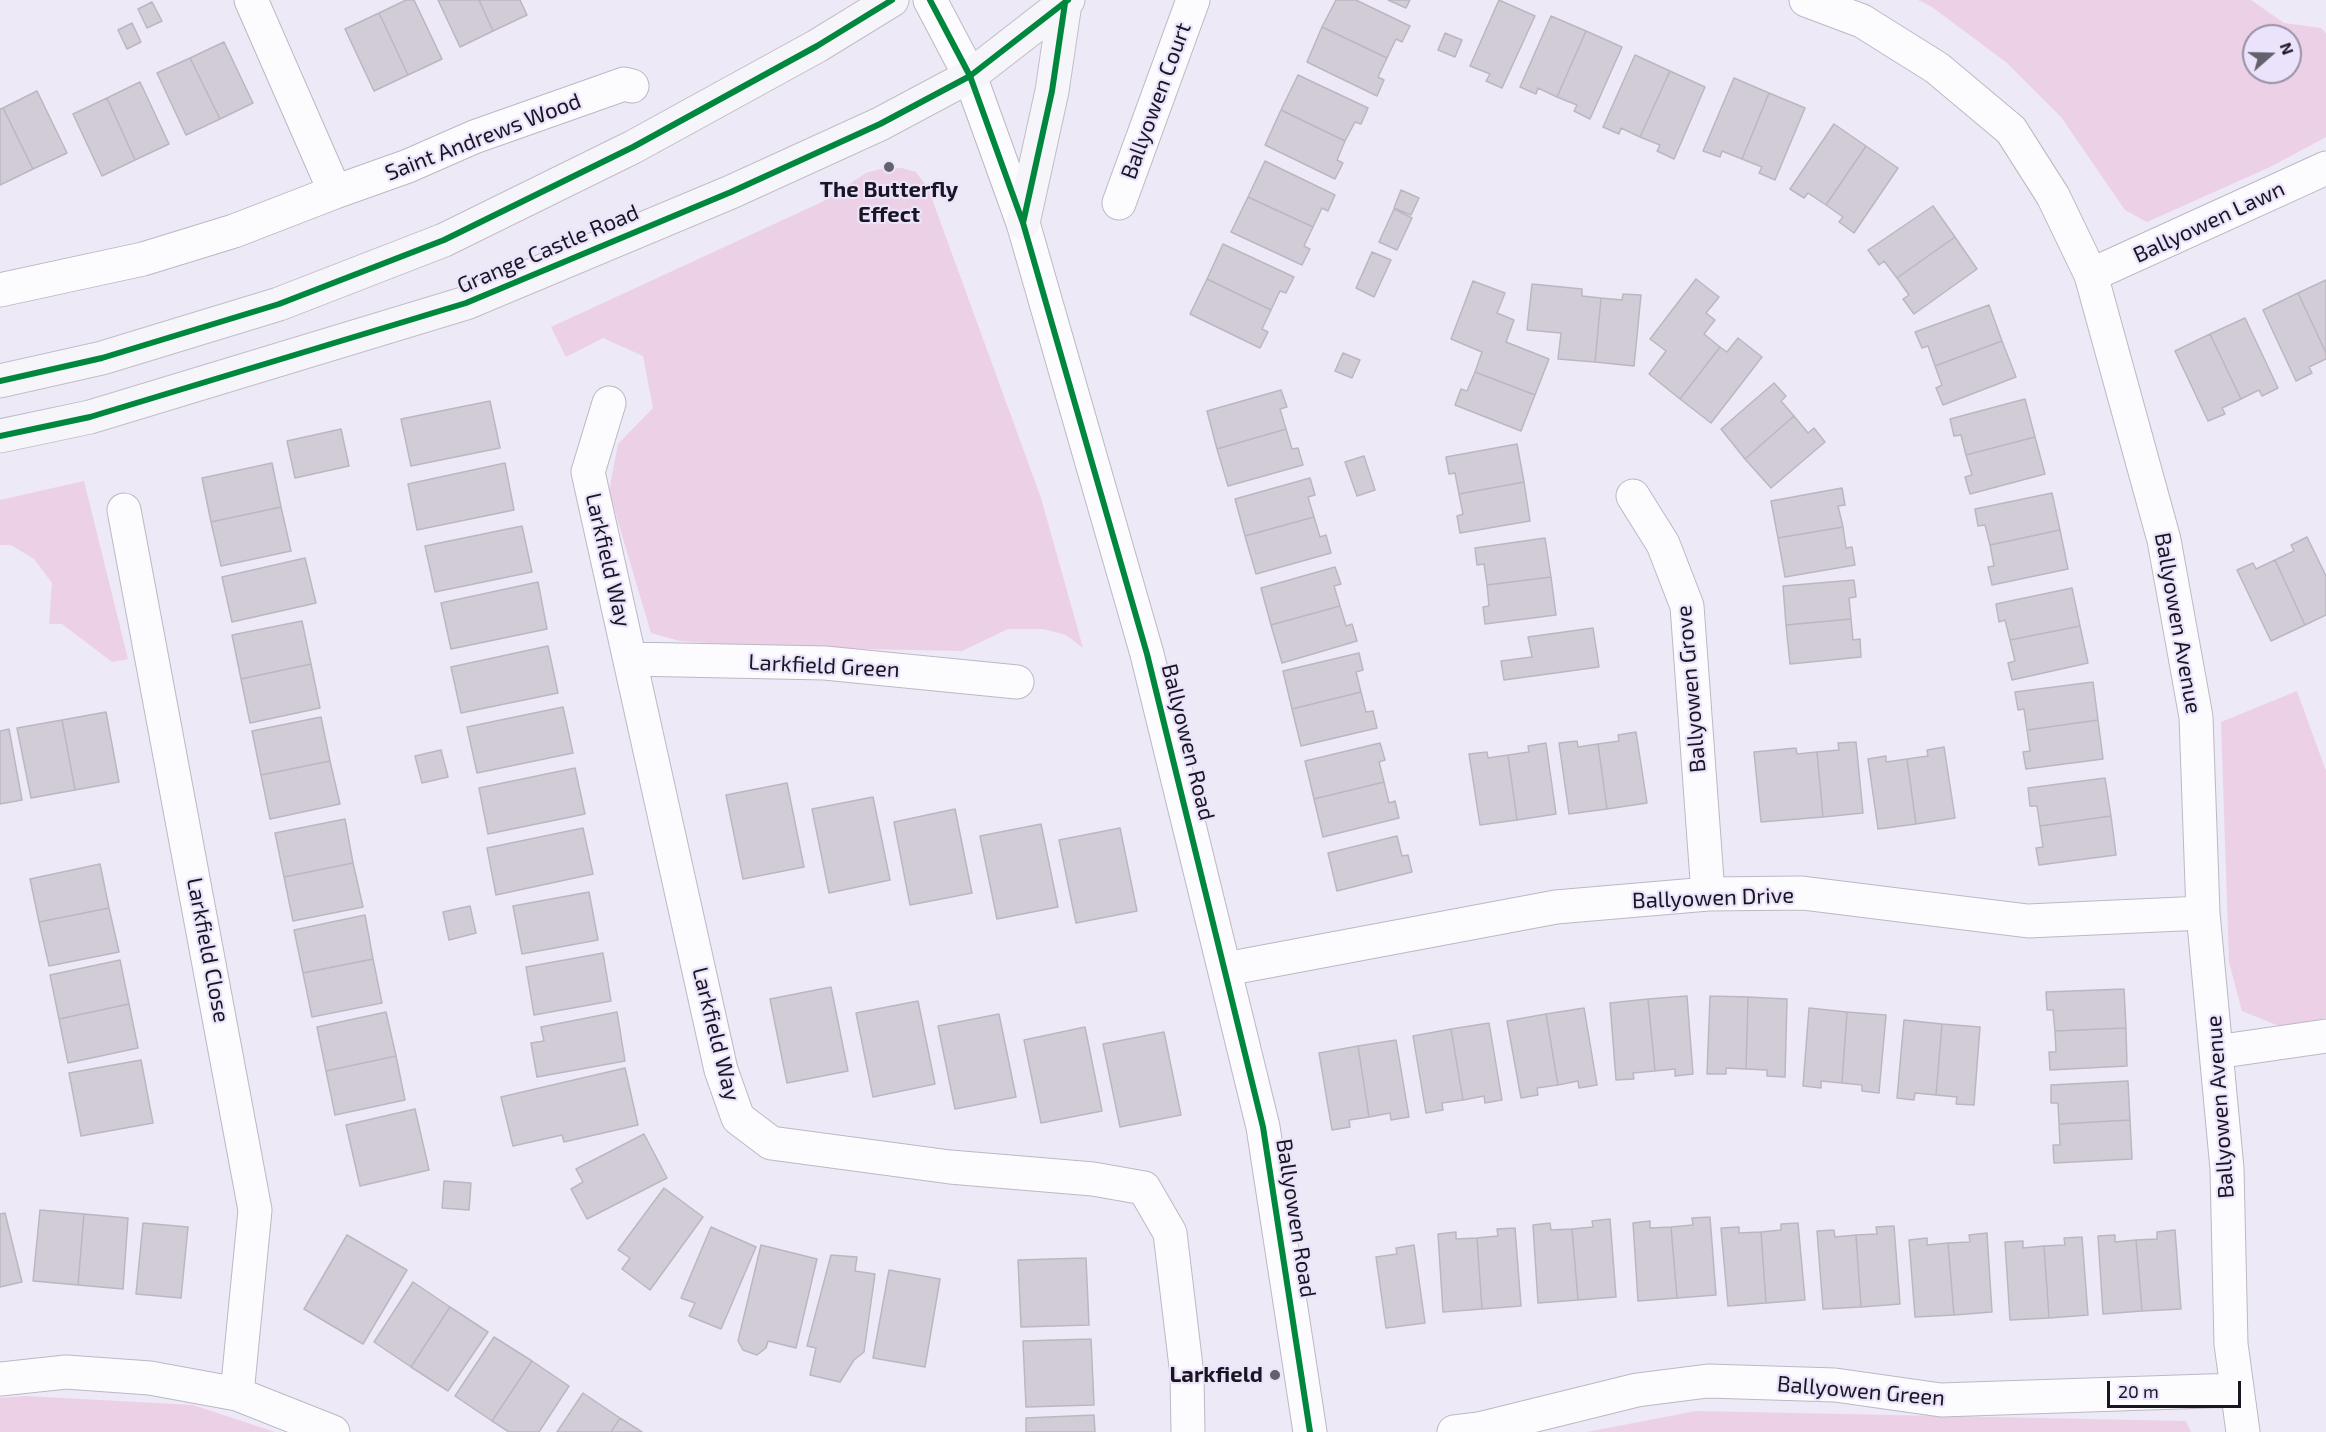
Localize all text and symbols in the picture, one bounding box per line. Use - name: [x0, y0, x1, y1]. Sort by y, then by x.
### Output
- street label: Ballyowen Court: [1115, 19, 1197, 183]
- north arrow: [2242, 24, 2302, 84]
- text: N: [2277, 40, 2298, 57]
- street label: Saint Andrews Wood: [381, 87, 585, 187]
- marker: The Butterfly Effect: [882, 160, 896, 174]
- street label: Ballyowen Lawn: [2129, 175, 2289, 269]
- place label: The Butterfly Effect: [820, 177, 958, 228]
- street label: Grange Castle Road: [453, 199, 643, 299]
- street label: Larkfield Way: [580, 490, 636, 630]
- street label: Ballyowen Avenue: [2149, 530, 2207, 716]
- street label: Ballyowen Grove: [1671, 604, 1711, 774]
- street label: Larkfield Green: [748, 649, 900, 683]
- street label: Ballyowen Road: [1156, 661, 1220, 823]
- street label: Larkfield Close: [181, 875, 235, 1025]
- street label: Ballyowen Drive: [1632, 882, 1794, 914]
- street label: Larkfield Way: [687, 964, 745, 1104]
- street label: Ballyowen Avenue: [2200, 1015, 2240, 1199]
- street label: Ballyowen Road: [1270, 1137, 1322, 1299]
- place label: Larkfield: [1170, 1362, 1263, 1388]
- marker: Larkfield: [1268, 1368, 1282, 1382]
- scale bar: [2110, 1369, 2244, 1407]
- street label: Ballyowen Green: [1776, 1371, 1946, 1411]
- text: 20 m: [2118, 1380, 2159, 1402]

